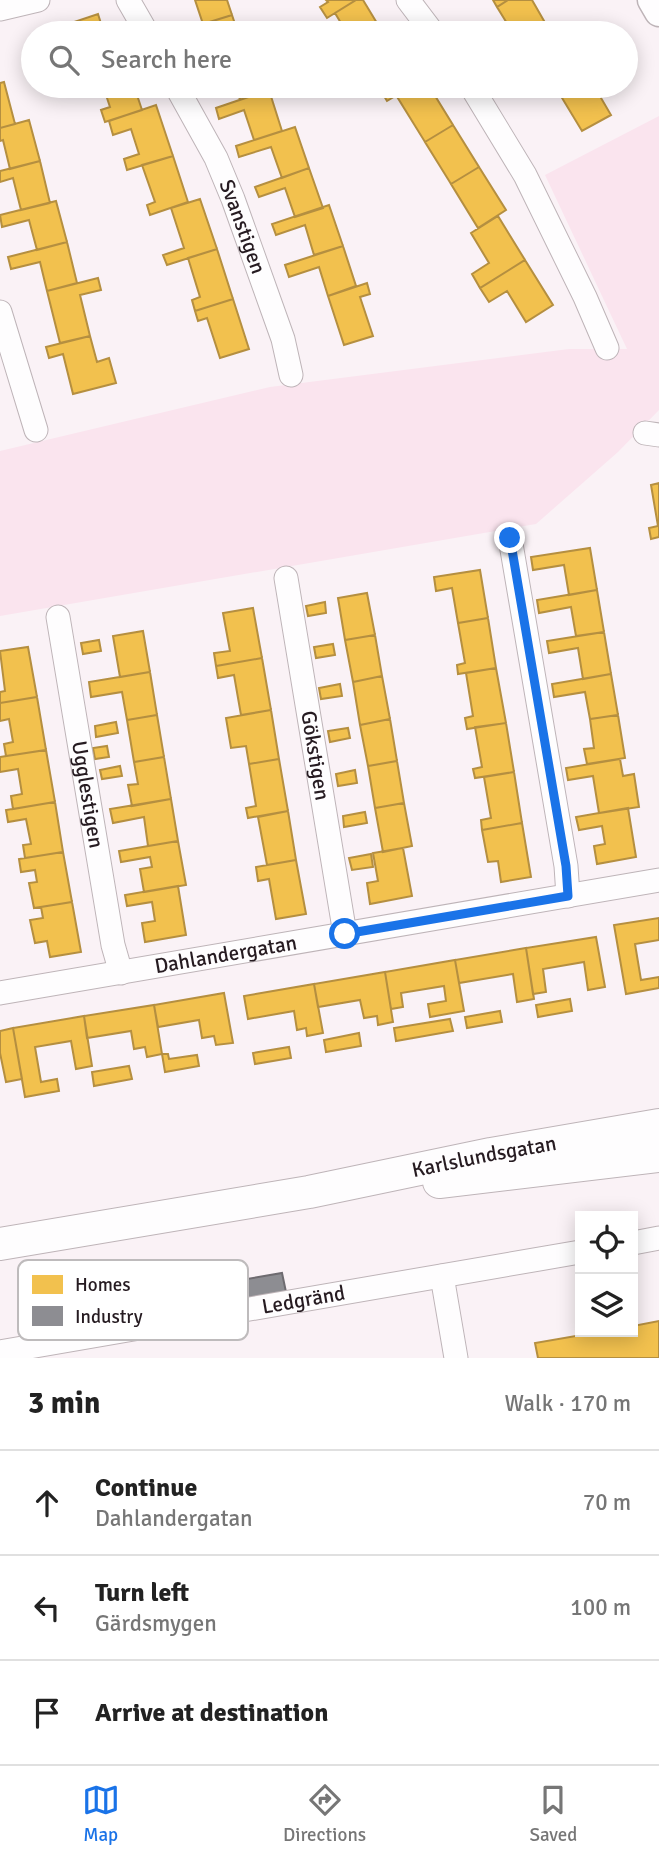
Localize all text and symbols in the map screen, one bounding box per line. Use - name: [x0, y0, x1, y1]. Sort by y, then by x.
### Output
- search box: [21, 21, 638, 98]
- icon: search: [45, 41, 83, 79]
- text: Search here: [101, 44, 232, 76]
- street label: Svanstigen: [213, 176, 272, 277]
- route end: [494, 522, 525, 553]
- street label: Gökstigen: [295, 709, 336, 802]
- street label: Ugglestigen: [66, 739, 110, 850]
- route start: [329, 918, 360, 949]
- street label: Dahlandergatan: [153, 929, 299, 979]
- street label: Karlslundsgatan: [410, 1130, 558, 1183]
- map controls: [575, 1211, 638, 1337]
- button: locate: [575, 1211, 638, 1274]
- legend: [18, 1260, 248, 1340]
- text: Homes: [75, 1273, 131, 1297]
- button: layers: [575, 1274, 638, 1337]
- street label: Ledgränd: [260, 1280, 347, 1320]
- text: Industry: [75, 1305, 143, 1329]
- text: 3 min: [28, 1385, 100, 1422]
- text: Walk · 170 m: [505, 1389, 631, 1418]
- text: Continue: [95, 1472, 197, 1504]
- icon: ahead: [28, 1484, 66, 1522]
- text: 70 m: [583, 1488, 631, 1517]
- text: Dahlandergatan: [95, 1504, 253, 1533]
- text: Turn left: [95, 1577, 189, 1609]
- icon: left: [28, 1589, 66, 1627]
- text: 100 m: [570, 1593, 631, 1622]
- text: Gärdsmygen: [95, 1609, 217, 1638]
- icon: arrive: [28, 1694, 66, 1732]
- text: Arrive at destination: [95, 1697, 328, 1729]
- tab: Map: [82, 1781, 120, 1847]
- tab: Directions: [283, 1781, 366, 1847]
- tab: Saved: [529, 1781, 577, 1847]

